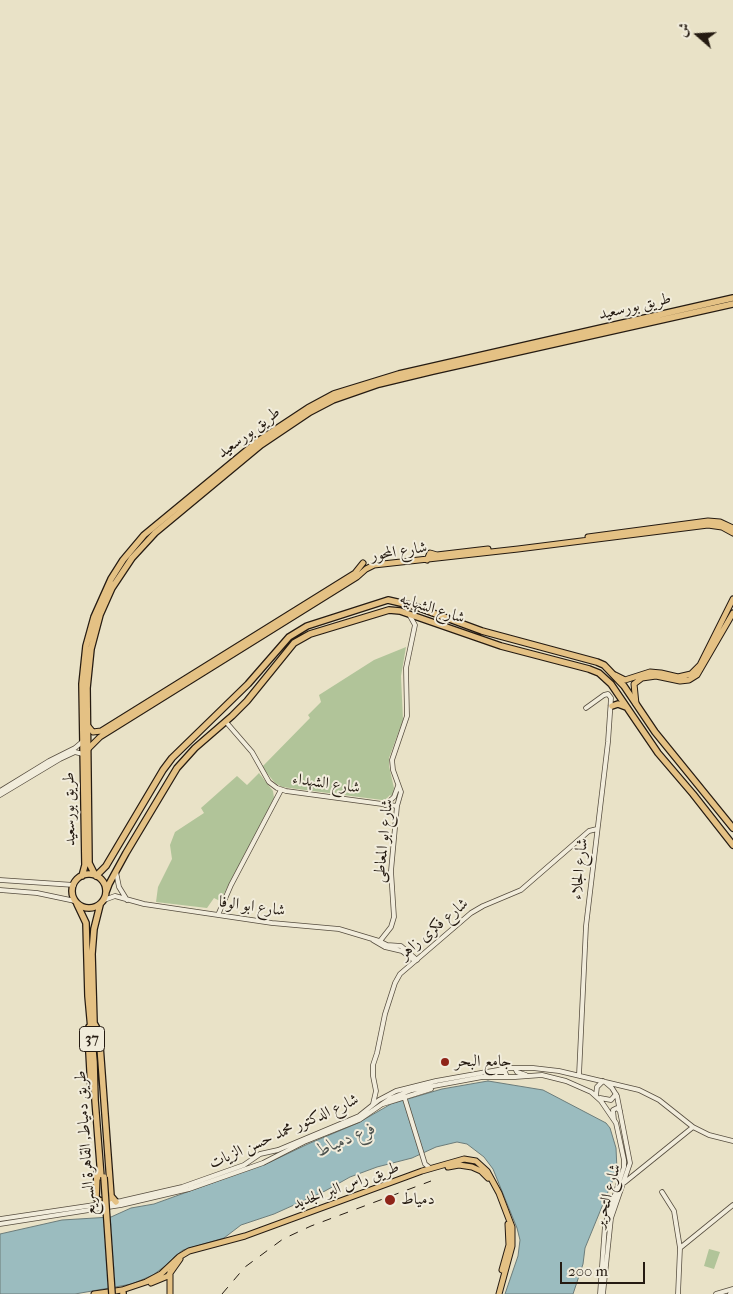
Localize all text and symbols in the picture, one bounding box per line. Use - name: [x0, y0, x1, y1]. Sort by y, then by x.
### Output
- north arrow: [673, 10, 723, 60]
- text: ش: [673, 21, 694, 39]
- street label: طريق بورسعيد: [597, 289, 673, 325]
- street label: طريق بورسعيد: [214, 403, 284, 463]
- street label: شارع المحور: [369, 538, 429, 566]
- street label: شارع الشهابيه: [397, 589, 467, 629]
- street label: شارع الشهداء: [291, 770, 361, 798]
- street label: طريق بورسعيد: [60, 772, 80, 846]
- street label: شارع ابو المعاطى: [370, 798, 398, 884]
- street label: شارع الجلاء: [567, 837, 593, 901]
- street label: شارع ابو الوفا: [218, 893, 286, 921]
- street label: شارع فكرى زاهر: [395, 894, 473, 964]
- road number: 37: [80, 1026, 104, 1052]
- place label: جامع البحر: [455, 1052, 511, 1072]
- marker: جامع البحر: [439, 1056, 451, 1068]
- street label: طريق دمياط, القاهرة السريع: [71, 1070, 101, 1216]
- street label: شارع الدكتور محمد حسن الزيات: [206, 1090, 362, 1174]
- water label: فرع دمياط: [313, 1118, 379, 1162]
- street label: طريق راس البر الجديد: [290, 1158, 402, 1214]
- street label: شارع التحرير: [590, 1162, 626, 1230]
- place label: دمياط: [401, 1190, 435, 1210]
- marker: دمياط: [383, 1193, 397, 1207]
- scale bar: [563, 1252, 648, 1284]
- text: 200 m: [568, 1262, 608, 1280]

